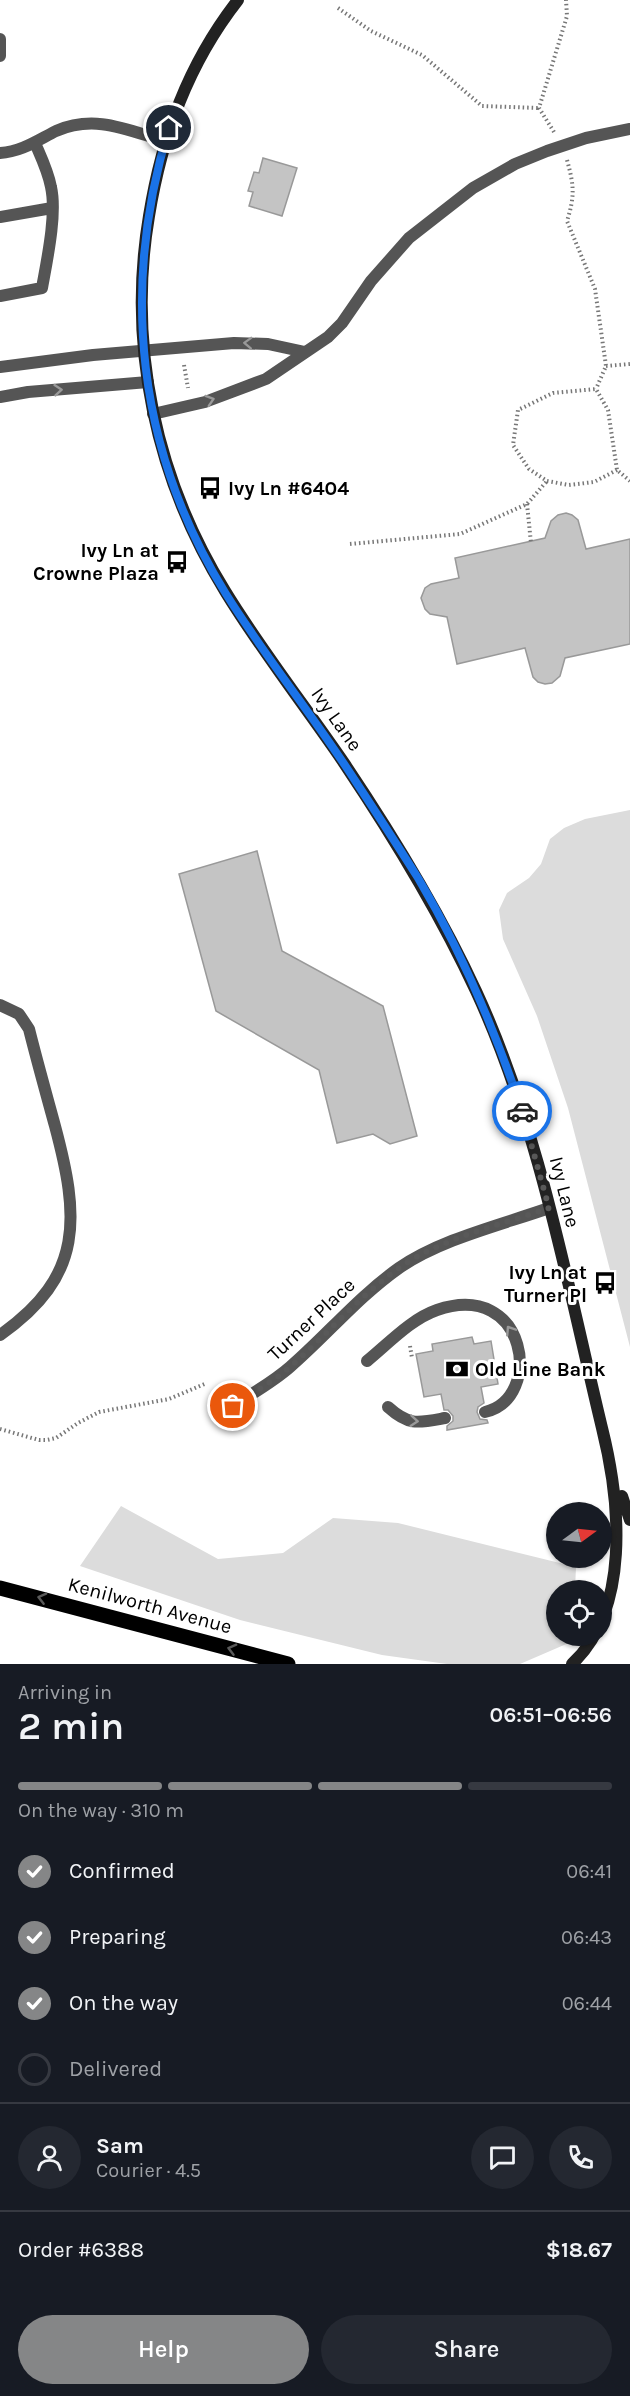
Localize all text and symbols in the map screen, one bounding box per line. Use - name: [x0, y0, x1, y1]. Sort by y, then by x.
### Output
- pin: [143, 102, 194, 153]
- icon: home: [152, 111, 185, 144]
- one-way arrow: [243, 337, 252, 350]
- one-way arrow: [53, 384, 63, 397]
- one-way arrow: [204, 395, 215, 407]
- bus stop icon: Ivy Ln #6404: [197, 475, 223, 501]
- place label: Ivy Ln #6404: [228, 477, 349, 500]
- place label: Ivy Ln at Crowne Plaza: [33, 539, 159, 585]
- bus stop icon: Ivy Ln at Crowne Plaza: [164, 549, 190, 575]
- street label: Ivy Lane: [306, 683, 367, 756]
- courier: [492, 1081, 552, 1141]
- icon: car: [506, 1095, 539, 1128]
- street label: Ivy Lane: [545, 1154, 584, 1230]
- place label: Ivy Ln at Turner Pl: [504, 1261, 587, 1307]
- bus stop icon: Ivy Ln at Turner Pl: [592, 1270, 618, 1296]
- street label: Turner Place: [263, 1273, 360, 1365]
- one-way arrow: [505, 1326, 517, 1336]
- bank icon: Old Line Bank: [444, 1356, 470, 1382]
- place label: Old Line Bank: [475, 1358, 606, 1381]
- pin: [207, 1380, 258, 1431]
- icon: bag: [216, 1389, 249, 1422]
- one-way arrow: [410, 1414, 419, 1427]
- north arrow: [546, 1502, 612, 1568]
- map controls: [546, 1502, 612, 1646]
- street label: Kenilworth Avenue: [65, 1573, 234, 1638]
- button: locate: [546, 1580, 612, 1646]
- one-way arrow: [37, 1592, 47, 1605]
- one-way arrow: [227, 1643, 237, 1656]
- text: Arriving in: [18, 1681, 112, 1704]
- text: 06:51–06:56: [489, 1702, 612, 1728]
- text: 2 min: [18, 1703, 124, 1749]
- text: On the way · 310 m: [18, 1799, 184, 1822]
- icon: check: [18, 1855, 51, 1888]
- text: Confirmed: [69, 1858, 175, 1884]
- text: 06:41: [566, 1860, 612, 1883]
- icon: check: [18, 1921, 51, 1954]
- text: Preparing: [69, 1924, 166, 1950]
- text: 06:43: [561, 1926, 612, 1949]
- icon: check: [18, 1987, 51, 2020]
- text: On the way: [69, 1990, 178, 2016]
- text: 06:44: [562, 1992, 612, 2015]
- text: Delivered: [69, 2056, 162, 2082]
- button: person: [18, 2126, 81, 2189]
- button: chat: [471, 2126, 534, 2189]
- button: phone: [549, 2126, 612, 2189]
- text: Sam: [96, 2133, 144, 2159]
- text: Courier · 4.5: [96, 2159, 201, 2182]
- text: Order #6388: [18, 2237, 144, 2263]
- text: $18.67: [546, 2237, 612, 2263]
- button: Help: [18, 2315, 309, 2384]
- button: Share: [321, 2315, 612, 2384]

